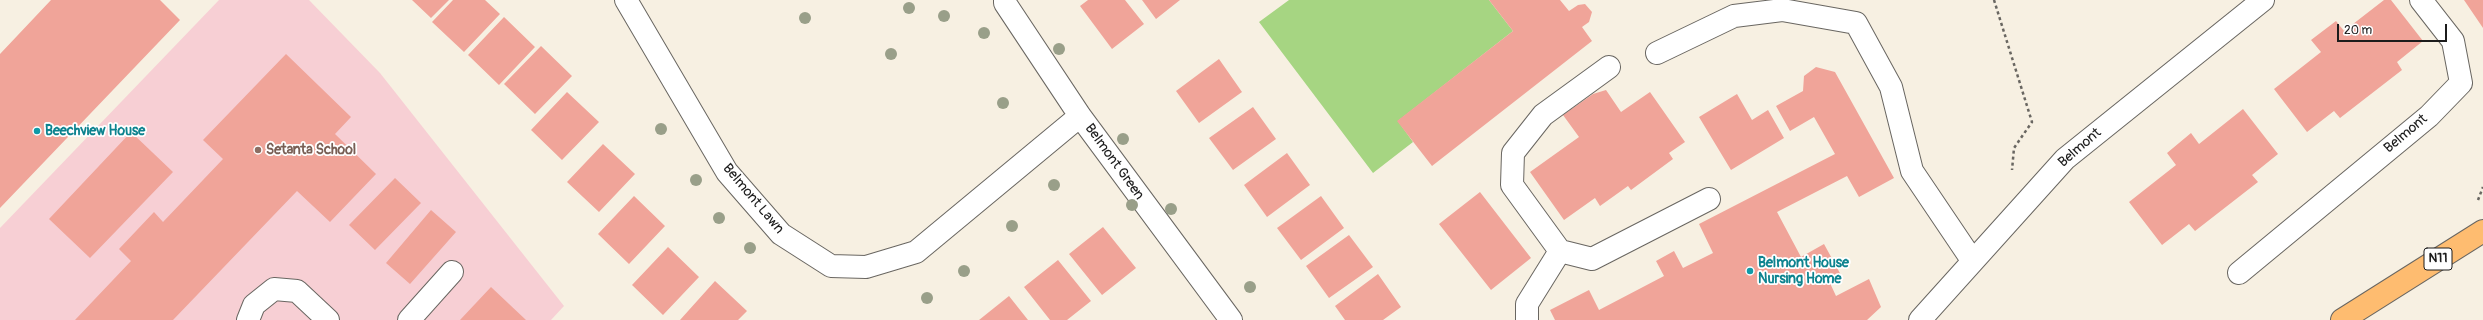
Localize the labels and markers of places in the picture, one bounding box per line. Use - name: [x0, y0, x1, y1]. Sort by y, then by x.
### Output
- place label: Beechview House: [45, 123, 145, 139]
- marker: Beechview House: [32, 126, 42, 136]
- place label: Setanta School: [266, 142, 356, 158]
- marker: Setanta School: [253, 145, 263, 155]
- place label: Belmont House Nursing Home: [1758, 255, 1849, 288]
- marker: Belmont House Nursing Home: [1745, 266, 1755, 276]

